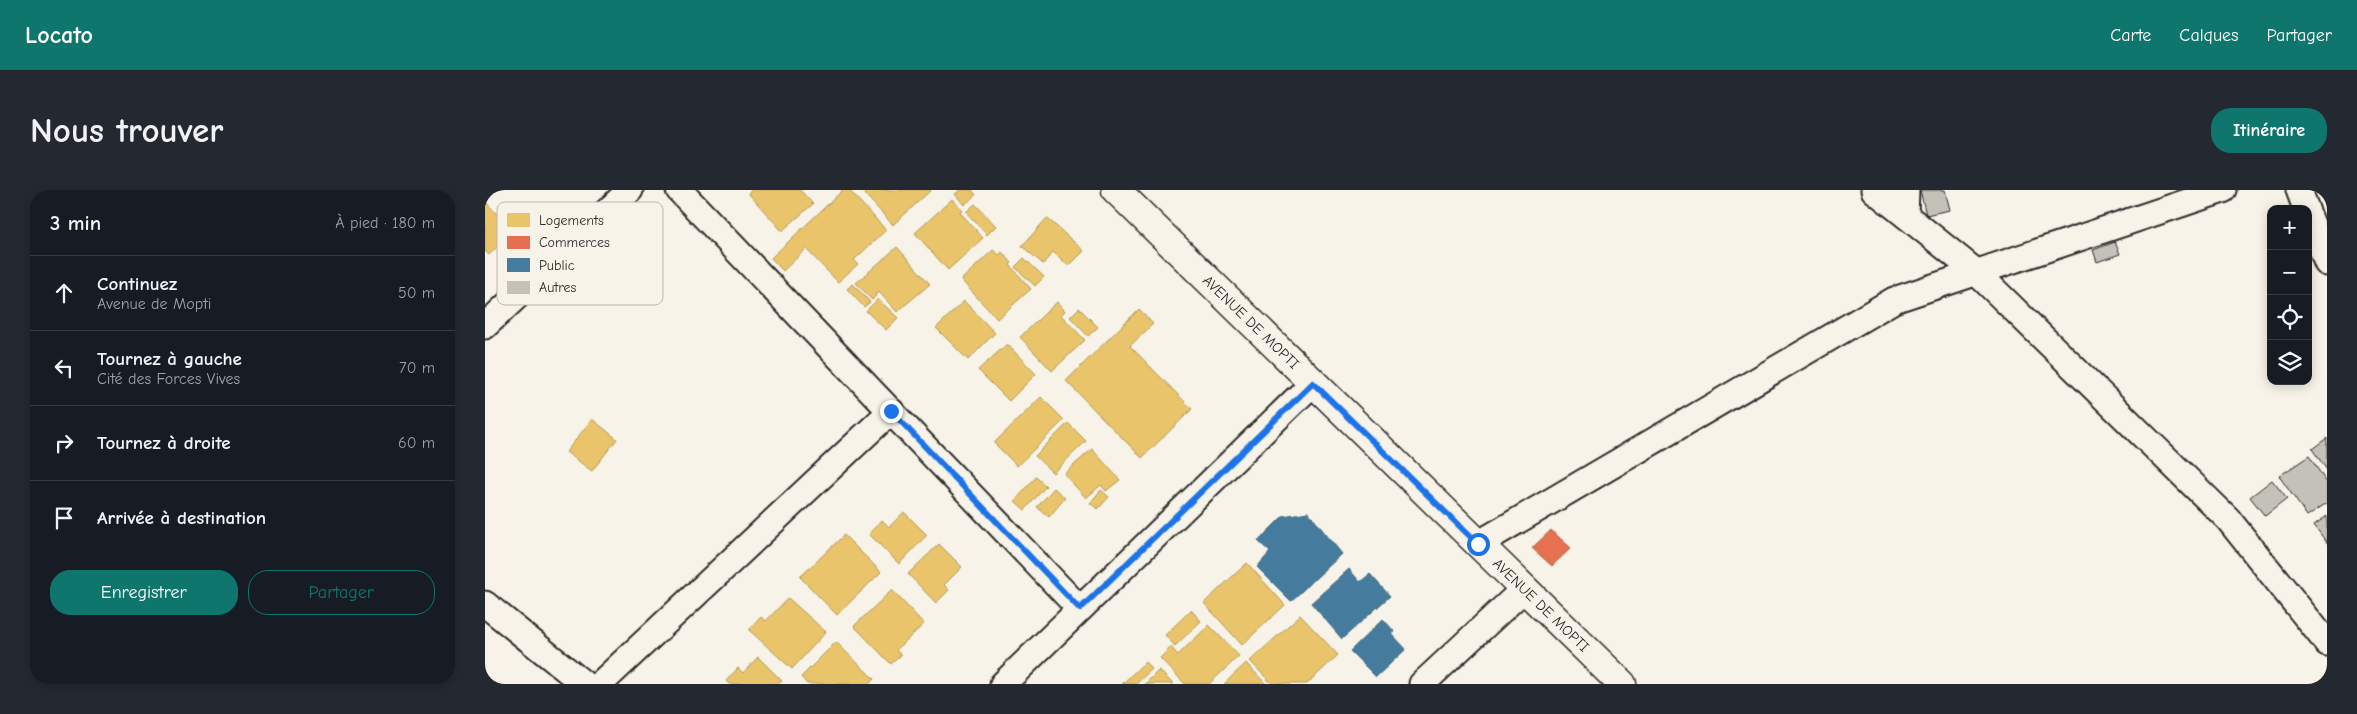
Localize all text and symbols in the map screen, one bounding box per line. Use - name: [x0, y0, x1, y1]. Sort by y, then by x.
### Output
- text: Locato: [25, 21, 93, 49]
- text: Carte: [2110, 25, 2151, 46]
- text: Calques: [2179, 25, 2239, 46]
- text: Partager: [2267, 25, 2332, 46]
- button: Itinéraire: [2211, 108, 2327, 153]
- text: Nous trouver: [30, 110, 223, 151]
- legend: [497, 202, 663, 305]
- map controls: [2267, 205, 2312, 385]
- button: +: [2267, 205, 2312, 250]
- text: 3 min: [50, 211, 101, 235]
- text: Logements: [539, 212, 604, 229]
- text: À pied · 180 m: [335, 214, 435, 232]
- text: Commerces: [539, 234, 610, 251]
- button: −: [2267, 250, 2312, 295]
- text: Public: [539, 257, 575, 274]
- street label: AVENUE DE MOPTI: [1199, 271, 1303, 373]
- text: Continuez: [97, 273, 177, 295]
- icon: ahead: [50, 279, 78, 307]
- text: Autres: [539, 279, 577, 296]
- text: 50 m: [398, 284, 435, 302]
- text: Avenue de Mopti: [97, 295, 211, 313]
- button: locate: [2267, 295, 2312, 340]
- button: layers: [2267, 340, 2312, 385]
- text: Tournez à gauche: [97, 348, 242, 370]
- icon: left: [50, 354, 78, 382]
- text: 70 m: [399, 359, 435, 377]
- text: Cité des Forces Vives: [97, 370, 240, 388]
- route end: [880, 400, 903, 423]
- icon: right: [50, 429, 78, 457]
- text: Tournez à droite: [97, 432, 231, 454]
- text: 60 m: [398, 434, 435, 452]
- icon: arrive: [50, 504, 78, 532]
- text: Arrivée à destination: [97, 507, 266, 529]
- route start: [1467, 533, 1490, 556]
- street label: AVENUE DE MOPTI: [1489, 554, 1593, 656]
- button: Enregistrer: [50, 570, 238, 615]
- button: Partager: [248, 570, 435, 615]

